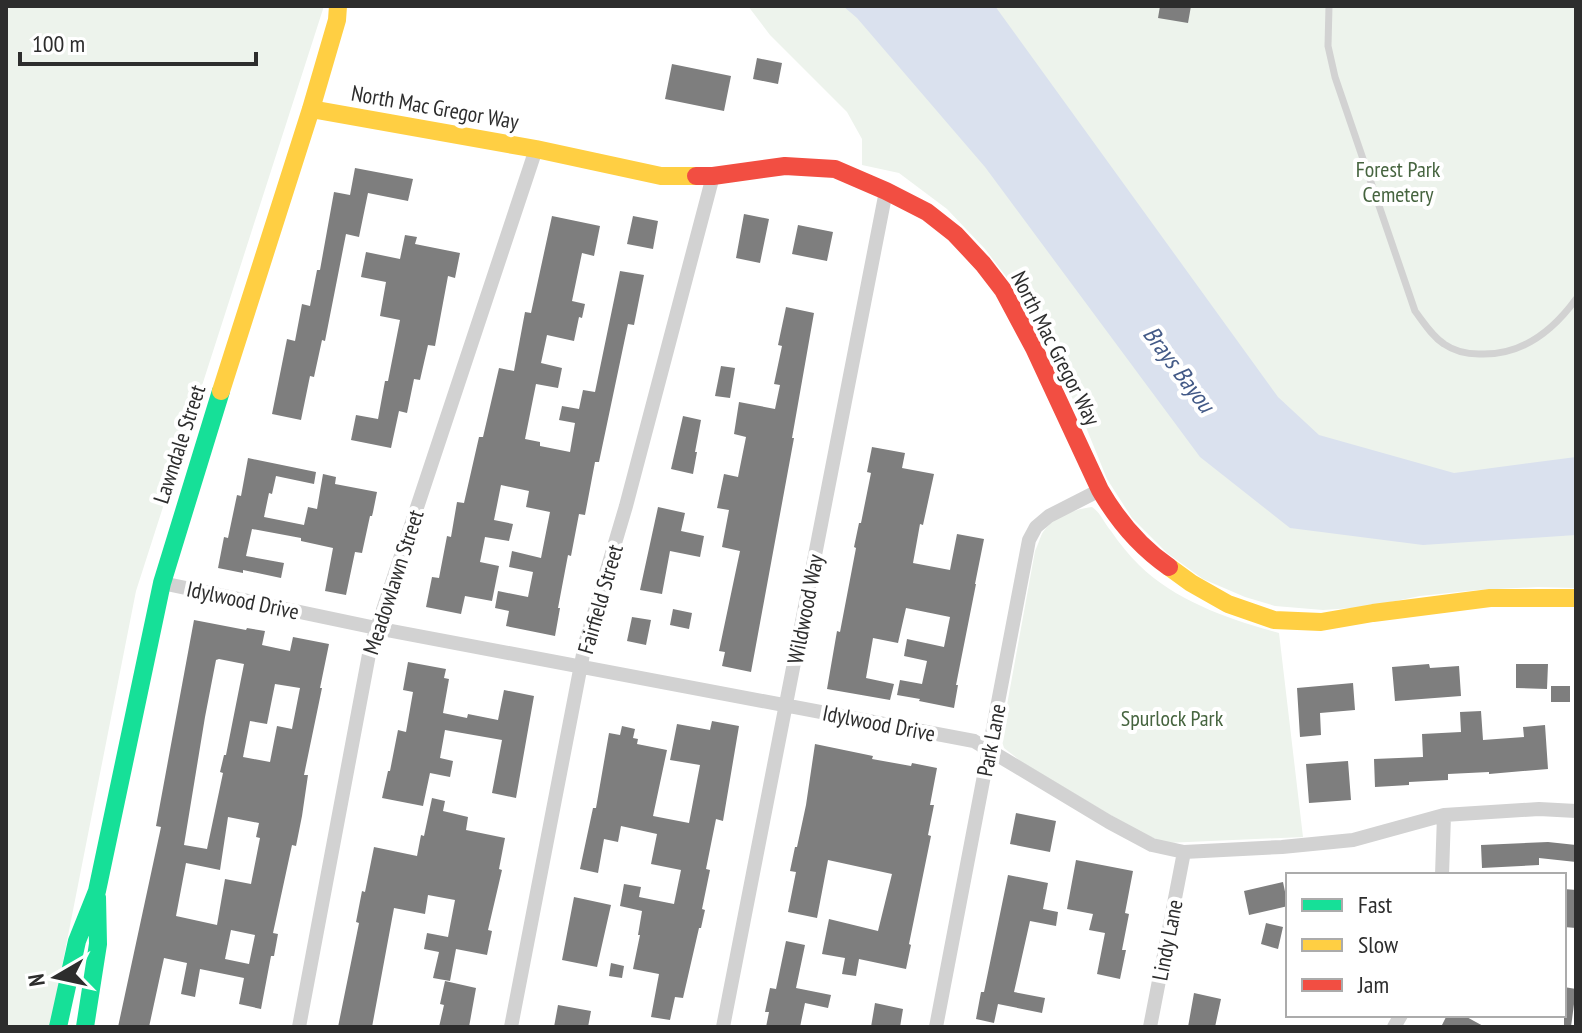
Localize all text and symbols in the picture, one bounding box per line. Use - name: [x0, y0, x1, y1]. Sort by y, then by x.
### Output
- scale bar: [20, 16, 256, 66]
- text: 100 m: [32, 28, 85, 59]
- street label: North Mac Gregor Way: [349, 79, 522, 136]
- park label: Forest Park Cemetery: [1356, 155, 1441, 208]
- street label: North Mac Gregor Way: [1005, 266, 1107, 430]
- water label: Brays Bayou: [1136, 320, 1223, 420]
- street label: Lawndale Street: [147, 381, 211, 507]
- street label: Meadowlawn Street: [356, 506, 430, 658]
- street label: Fairfield Street: [571, 541, 629, 657]
- street label: Wildwood Way: [781, 551, 829, 666]
- street label: Idylwood Drive: [184, 574, 302, 626]
- street label: Idylwood Drive: [820, 698, 938, 748]
- street label: Park Lane: [970, 701, 1012, 779]
- park label: Spurlock Park: [1121, 704, 1224, 732]
- legend: [1286, 873, 1566, 1017]
- text: Fast: [1358, 889, 1393, 920]
- street label: Lindy Lane: [1145, 897, 1189, 983]
- text: Slow: [1358, 929, 1399, 960]
- north arrow: [16, 937, 96, 1017]
- text: Jam: [1357, 969, 1389, 1000]
- text: N: [21, 972, 51, 988]

